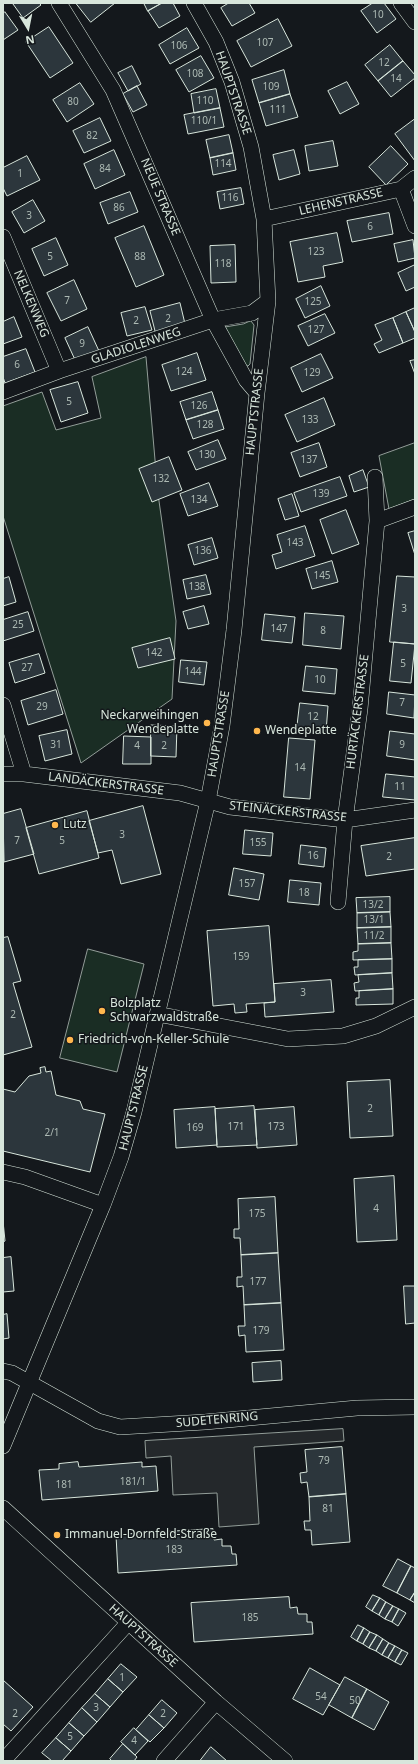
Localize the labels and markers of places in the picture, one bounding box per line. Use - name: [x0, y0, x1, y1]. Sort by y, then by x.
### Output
- place label: Neckarweihingen Wendeplatte: [100, 709, 199, 737]
- marker: Neckarweihingen Wendeplatte: [202, 718, 212, 728]
- place label: Wendeplatte: [265, 724, 337, 738]
- marker: Wendeplatte: [252, 726, 262, 736]
- place label: Lutz: [63, 818, 87, 832]
- marker: Lutz: [50, 820, 60, 830]
- place label: Bolzplatz Schwarzwaldstraße: [110, 997, 219, 1025]
- marker: Bolzplatz Schwarzwaldstraße: [97, 1006, 107, 1016]
- place label: Friedrich-von-Keller-Schule: [78, 1033, 229, 1047]
- marker: Friedrich-von-Keller-Schule: [65, 1035, 75, 1045]
- place label: Immanuel-Dornfeld-Straße: [65, 1528, 217, 1542]
- marker: Immanuel-Dornfeld-Straße: [52, 1530, 62, 1540]

